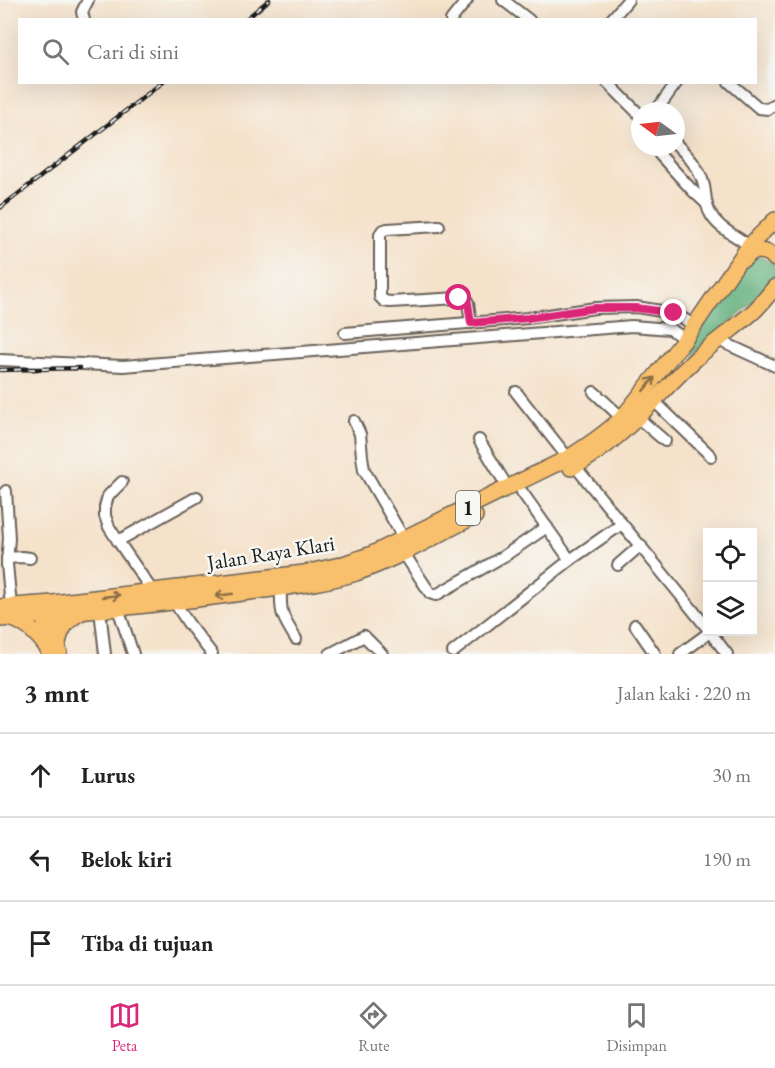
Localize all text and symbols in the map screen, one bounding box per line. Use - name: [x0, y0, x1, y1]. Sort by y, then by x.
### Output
- search box: [18, 18, 757, 84]
- icon: search: [39, 35, 72, 68]
- text: Cari di sini: [87, 37, 179, 66]
- north arrow: [631, 102, 685, 156]
- route start: [445, 284, 471, 310]
- route end: [660, 299, 686, 325]
- one-way arrow: [642, 377, 656, 392]
- road number: 1: [456, 491, 480, 525]
- map controls: [703, 528, 757, 636]
- button: locate: [703, 528, 757, 582]
- street label: Jalan Raya Klari: [203, 529, 337, 576]
- button: layers: [703, 582, 757, 636]
- one-way arrow: [215, 590, 235, 601]
- one-way arrow: [100, 591, 120, 602]
- text: 3 mnt: [24, 676, 89, 710]
- text: Jalan kaki · 220 m: [617, 680, 751, 706]
- icon: ahead: [24, 759, 57, 792]
- text: Lurus: [81, 761, 135, 790]
- text: 30 m: [712, 762, 751, 788]
- icon: left: [24, 843, 57, 876]
- text: Belok kiri: [81, 845, 172, 874]
- text: 190 m: [703, 846, 751, 872]
- icon: arrive: [24, 927, 57, 960]
- text: Tiba di tujuan: [81, 929, 213, 958]
- tab: Peta: [108, 999, 141, 1056]
- tab: Rute: [357, 999, 390, 1056]
- tab: Disimpan: [607, 999, 667, 1056]

